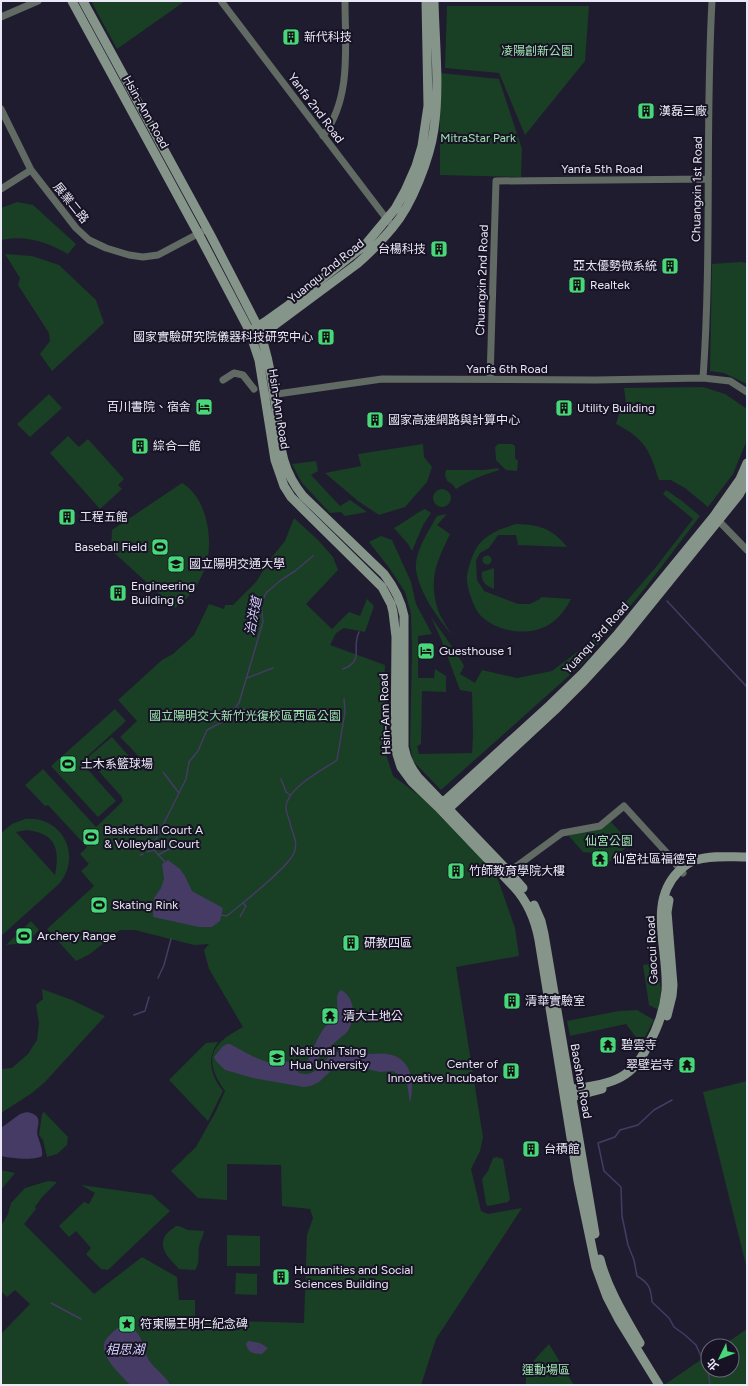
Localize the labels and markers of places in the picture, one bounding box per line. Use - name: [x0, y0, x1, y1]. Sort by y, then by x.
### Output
- building icon: 新代科技: [281, 27, 301, 47]
- place label: 新代科技: [304, 30, 352, 44]
- building icon: 漢磊三廠: [636, 101, 656, 121]
- place label: 漢磊三廠: [659, 104, 707, 118]
- building icon: 台楊科技: [429, 239, 449, 259]
- place label: 台楊科技: [378, 242, 426, 256]
- building icon: 亞太優勢微系統: [660, 256, 680, 276]
- place label: 亞太優勢微系統: [573, 259, 657, 273]
- building icon: Realtek: [567, 275, 587, 295]
- place label: Realtek: [590, 278, 630, 292]
- building icon: 國家實驗研究院儀器科技研究中心: [316, 327, 336, 347]
- place label: 國家實驗研究院儀器科技研究中心: [133, 330, 313, 344]
- hotel icon: 百川書院、宿舍: [194, 397, 214, 417]
- building icon: Utility Building: [554, 398, 574, 418]
- place label: 百川書院、宿舍: [107, 400, 191, 414]
- place label: Utility Building: [577, 401, 655, 415]
- building icon: 國家高速網路與計算中心: [365, 410, 385, 430]
- place label: 國家高速網路與計算中心: [388, 413, 520, 427]
- building icon: 綜合一館: [130, 436, 150, 456]
- place label: 綜合一館: [153, 439, 201, 453]
- building icon: 工程五館: [57, 507, 77, 527]
- place label: 工程五館: [80, 510, 128, 524]
- sports icon: Baseball Field: [150, 537, 170, 557]
- place label: Baseball Field: [74, 540, 147, 554]
- school or university icon: 國立陽明交通大學: [166, 554, 186, 574]
- place label: 國立陽明交通大學: [189, 557, 285, 571]
- place label: Engineering Building 6: [131, 579, 195, 607]
- building icon: Engineering Building 6: [108, 583, 128, 603]
- hotel icon: Guesthouse 1: [416, 641, 436, 661]
- place label: Guesthouse 1: [439, 644, 512, 658]
- sports icon: 土木系籃球場: [58, 754, 78, 774]
- place label: 土木系籃球場: [81, 757, 153, 771]
- place label: Basketball Court A & Volleyball Court: [104, 823, 203, 851]
- sports icon: Basketball Court A & Volleyball Court: [81, 827, 101, 847]
- temple icon: 仙宮社區福德宮: [590, 849, 610, 869]
- place label: 仙宮社區福德宮: [613, 852, 697, 866]
- building icon: 竹師教育學院大樓: [446, 861, 466, 881]
- place label: 竹師教育學院大樓: [469, 864, 565, 878]
- sports icon: Skating Rink: [89, 895, 109, 915]
- place label: Skating Rink: [112, 898, 178, 912]
- sports icon: Archery Range: [14, 926, 34, 946]
- place label: Archery Range: [37, 929, 117, 943]
- building icon: 研教四區: [341, 933, 361, 953]
- place label: 研教四區: [364, 936, 412, 950]
- building icon: 清華實驗室: [502, 991, 522, 1011]
- place label: 清華實驗室: [525, 994, 585, 1008]
- temple icon: 清大土地公: [320, 1006, 340, 1026]
- place label: 清大土地公: [343, 1009, 403, 1023]
- temple icon: 碧雲寺: [598, 1035, 618, 1055]
- place label: 碧雲寺: [621, 1038, 657, 1052]
- place label: National Tsing Hua University: [290, 1044, 369, 1072]
- school or university icon: National Tsing Hua University: [267, 1048, 287, 1068]
- temple icon: 翠壁岩寺: [677, 1055, 697, 1075]
- place label: Center of Innovative Incubator: [388, 1057, 499, 1085]
- place label: 翠壁岩寺: [626, 1058, 674, 1072]
- building icon: Center of Innovative Incubator: [501, 1061, 521, 1081]
- building icon: 台積館: [521, 1139, 541, 1159]
- place label: 台積館: [544, 1142, 580, 1156]
- place label: Humanities and Social Sciences Building: [294, 1263, 413, 1291]
- building icon: Humanities and Social Sciences Building: [271, 1267, 291, 1287]
- place icon: 符東陽王明仁紀念碑: [117, 1314, 137, 1334]
- place label: 符東陽王明仁紀念碑: [140, 1317, 248, 1331]

